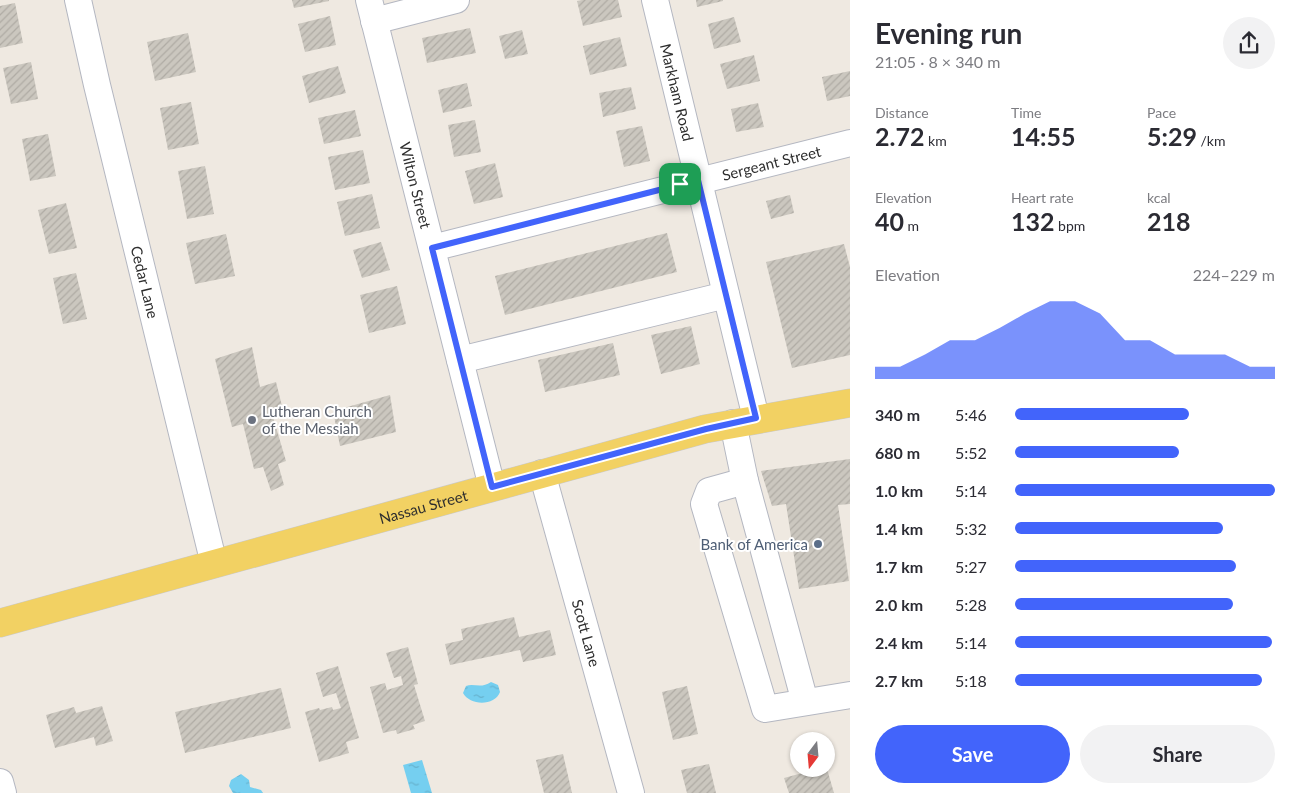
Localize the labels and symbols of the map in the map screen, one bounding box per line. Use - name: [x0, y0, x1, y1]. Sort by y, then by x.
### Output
- street label: Markham Road: [657, 42, 698, 143]
- street label: Wilton Street: [396, 140, 435, 231]
- street label: Sergeant Street: [720, 141, 823, 184]
- pin: [659, 163, 701, 205]
- street label: Cedar Lane: [128, 244, 163, 320]
- place label: Lutheran Church of the Messiah: [262, 402, 372, 437]
- marker: Lutheran Church of the Messiah: [246, 414, 258, 426]
- street label: Nassau Street: [377, 486, 470, 527]
- place label: Bank of America: [700, 535, 808, 553]
- marker: Bank of America: [812, 538, 824, 550]
- street label: Scott Lane: [569, 597, 604, 669]
- north arrow: [790, 732, 835, 778]

